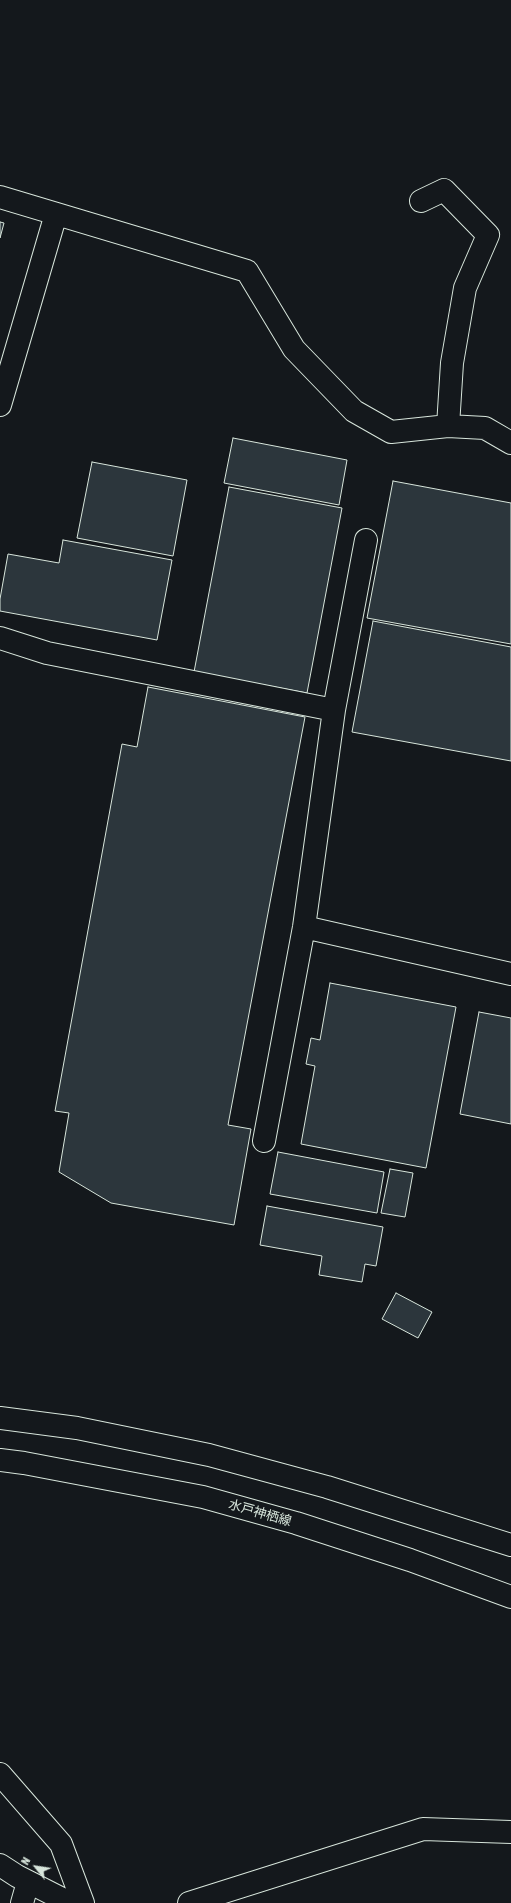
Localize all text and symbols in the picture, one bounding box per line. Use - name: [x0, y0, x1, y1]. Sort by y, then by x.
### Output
- street label: 水戸神栖線: [227, 1497, 293, 1529]
- north arrow: [16, 1847, 56, 1887]
- text: N: [19, 1855, 32, 1867]

